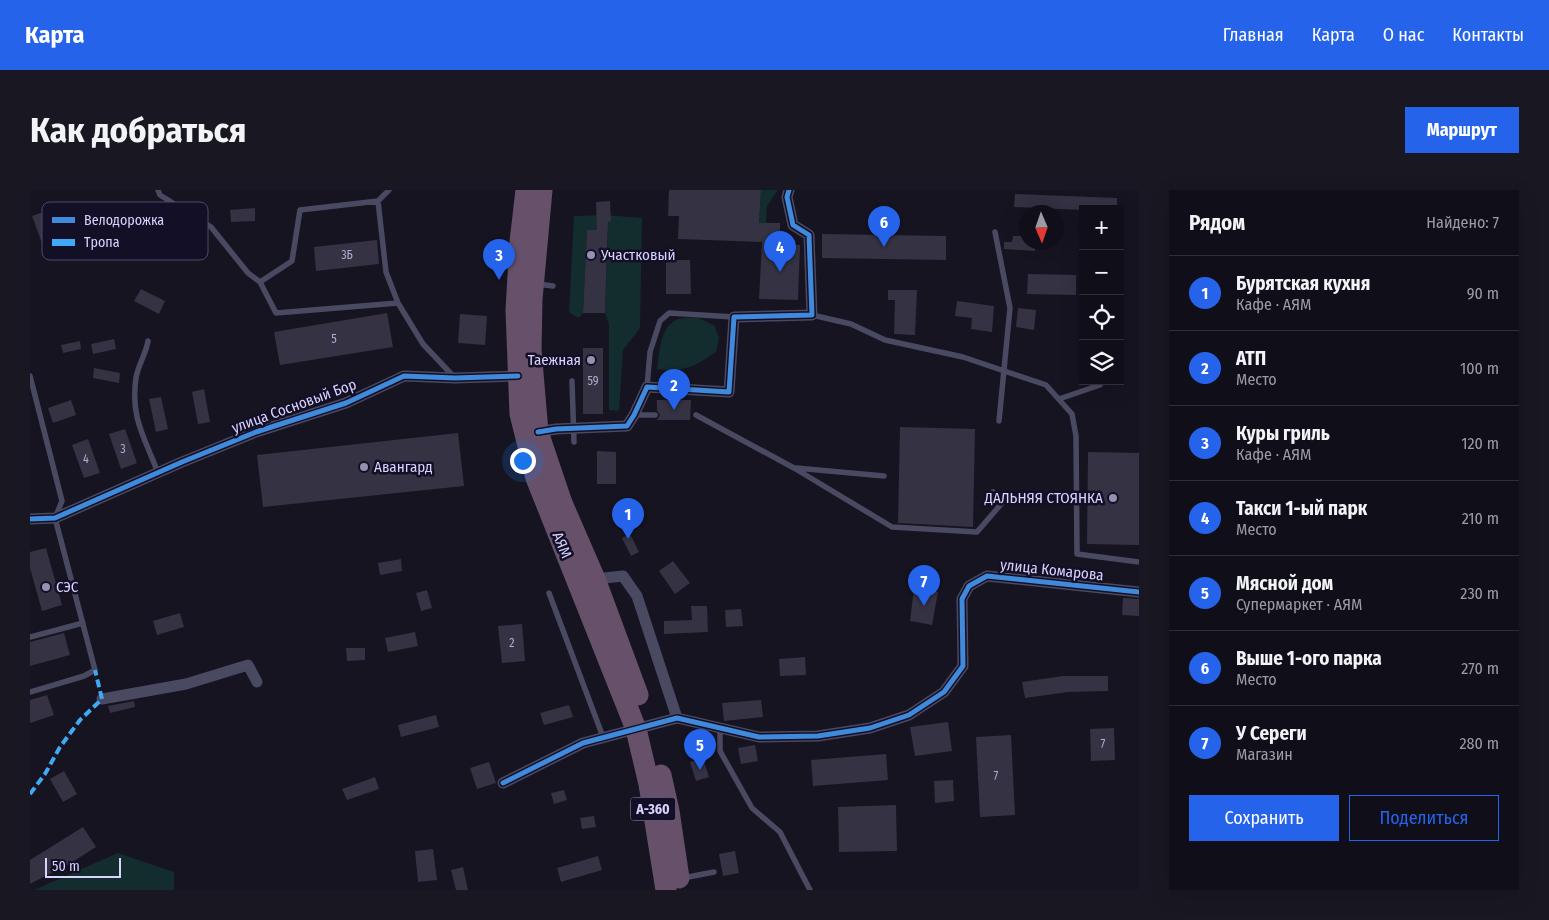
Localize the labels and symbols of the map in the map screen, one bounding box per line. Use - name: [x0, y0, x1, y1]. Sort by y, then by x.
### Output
- legend: [42, 202, 208, 260]
- north arrow: [1019, 205, 1064, 250]
- pin: 6: [868, 206, 900, 247]
- text: Велодорожка: [84, 212, 164, 229]
- pin: 4: [764, 231, 796, 272]
- text: Тропа: [84, 234, 120, 251]
- pin: 3: [483, 239, 515, 280]
- place label: Участковый: [600, 246, 676, 264]
- house number: 3Б: [341, 248, 353, 262]
- marker: Участковый: [585, 249, 597, 261]
- house number: 5: [331, 332, 337, 346]
- place label: Таежная: [528, 351, 581, 369]
- marker: Таежная: [585, 354, 597, 366]
- pin: 2: [658, 369, 690, 410]
- house number: 59: [587, 374, 599, 388]
- street label: улица Сосновый Бор: [229, 375, 359, 437]
- house number: 3: [120, 442, 126, 456]
- your location: [510, 448, 536, 474]
- house number: 4: [83, 452, 89, 466]
- place label: Авангард: [374, 458, 433, 476]
- marker: Авангард: [358, 461, 370, 473]
- place label: ДАЛЬНЯЯ СТОЯНКА: [984, 489, 1103, 507]
- marker: ДАЛЬНЯЯ СТОЯНКА: [1107, 492, 1119, 504]
- pin: 1: [612, 498, 644, 539]
- street label: АЯМ: [549, 529, 575, 561]
- street label: улица Комарова: [999, 556, 1105, 584]
- pin: 7: [908, 565, 940, 606]
- place label: СЭС: [56, 578, 79, 596]
- marker: СЭС: [40, 581, 52, 593]
- house number: 2: [509, 636, 515, 650]
- pin: 5: [684, 729, 716, 770]
- house number: 7: [1101, 737, 1106, 751]
- house number: 7: [994, 769, 999, 783]
- road number: А-360: [630, 798, 676, 820]
- scale bar: [45, 855, 121, 878]

